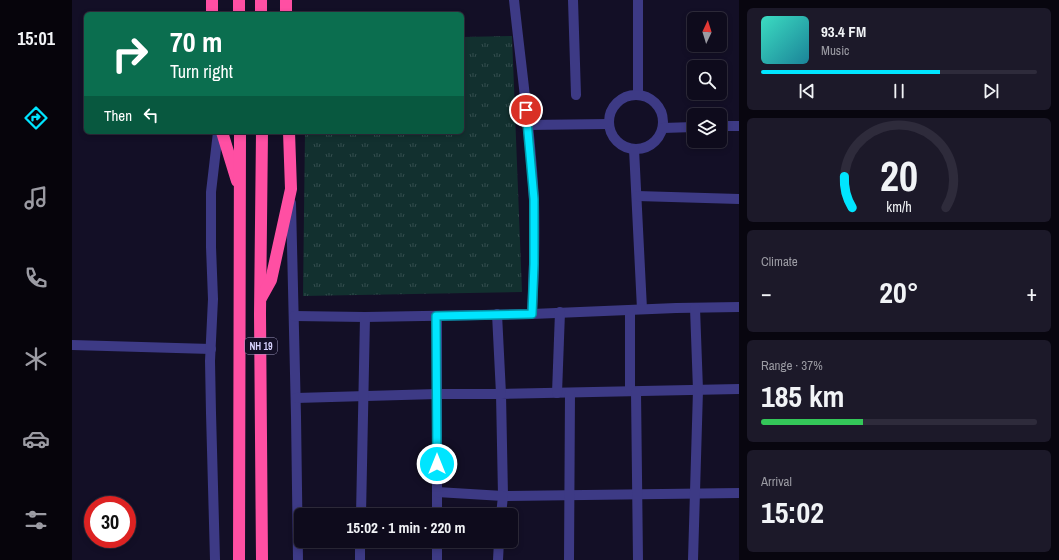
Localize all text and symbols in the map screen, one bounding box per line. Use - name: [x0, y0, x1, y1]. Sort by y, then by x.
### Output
- north arrow: [687, 12, 727, 52]
- map controls: [687, 12, 727, 148]
- text: 93.4 FM: [821, 21, 866, 42]
- text: 70 m: [170, 23, 222, 61]
- text: 15:01: [17, 26, 55, 51]
- icon: right: [104, 28, 156, 80]
- text: Music: [821, 42, 849, 59]
- text: Turn right: [170, 59, 233, 84]
- button: search: [687, 60, 727, 100]
- icon: previous: [796, 80, 818, 102]
- icon: pause: [888, 80, 910, 102]
- icon: next: [980, 80, 1002, 102]
- pin: [509, 93, 543, 127]
- icon: arrive: [515, 99, 537, 121]
- icon: directions: [22, 104, 50, 132]
- icon: left: [140, 104, 162, 126]
- text: Then: [104, 105, 132, 126]
- button: layers: [687, 108, 727, 148]
- text: 20: [880, 148, 918, 204]
- icon: music: [22, 184, 50, 212]
- text: km/h: [886, 197, 912, 216]
- text: Climate: [761, 253, 798, 270]
- icon: phone: [22, 264, 50, 292]
- text: 20°: [879, 272, 919, 312]
- text: −: [761, 278, 772, 308]
- text: +: [1026, 278, 1037, 308]
- road number: NH 19: [245, 338, 277, 354]
- icon: climate: [22, 345, 50, 373]
- text: Range · 37%: [761, 357, 823, 374]
- text: 185 km: [761, 376, 844, 416]
- icon: car: [22, 425, 50, 453]
- position arrow: [416, 443, 458, 485]
- text: Arrival: [761, 473, 792, 490]
- text: 15:02: [761, 492, 824, 532]
- speed limit sign: 30: [84, 496, 136, 548]
- icon: filters: [22, 506, 50, 534]
- text: 15:02 · 1 min · 220 m: [347, 517, 465, 538]

